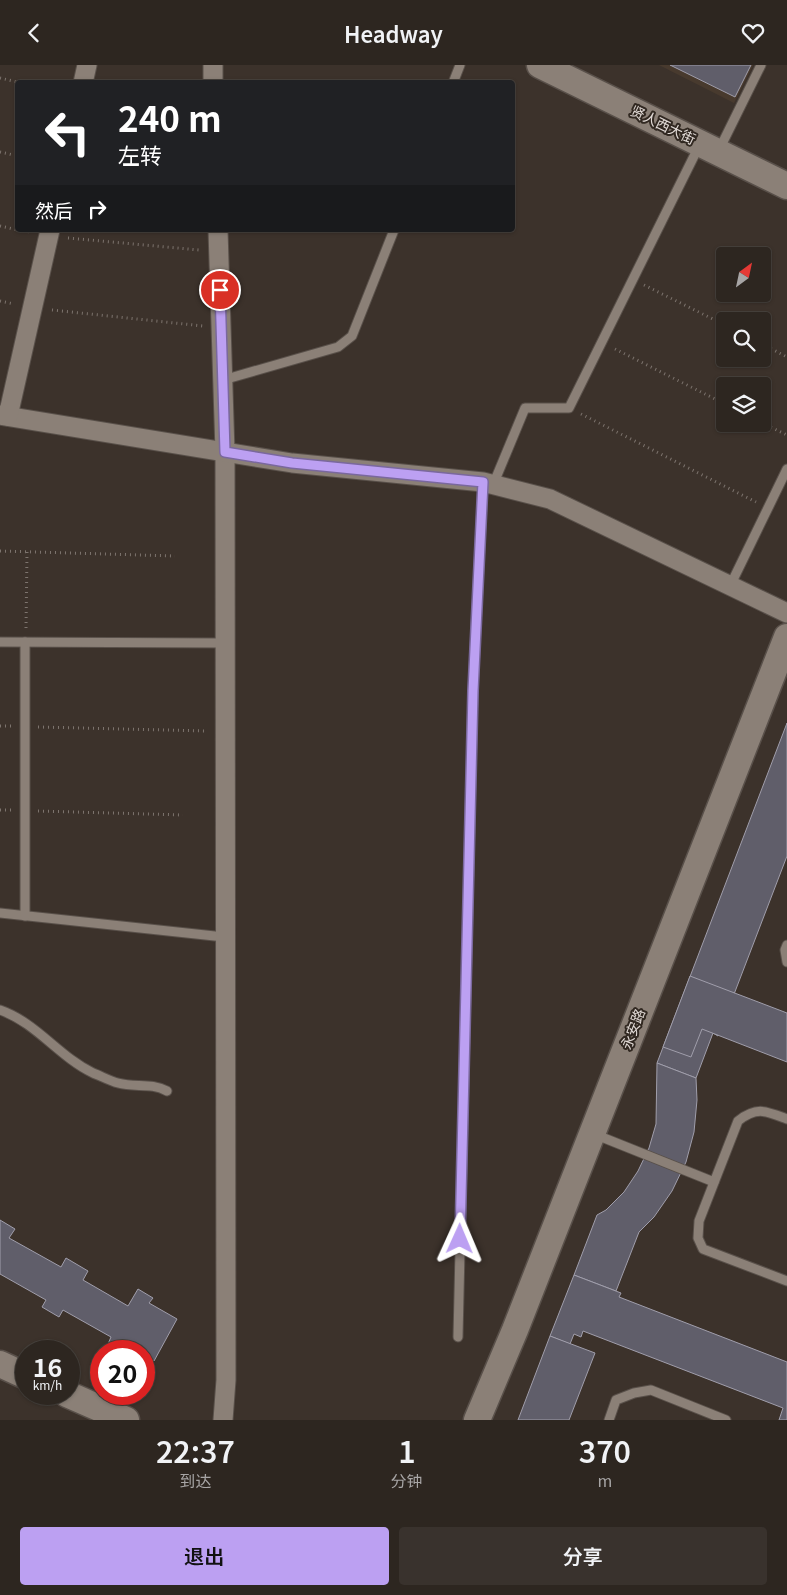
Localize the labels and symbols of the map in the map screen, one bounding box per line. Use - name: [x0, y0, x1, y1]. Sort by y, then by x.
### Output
- street label: 贤人西大街: [628, 100, 699, 148]
- north arrow: [716, 247, 771, 303]
- pin: [199, 269, 241, 311]
- street label: 永安路: [615, 1005, 649, 1052]
- position arrow: [433, 1212, 485, 1264]
- speed limit sign: 20: [90, 1340, 155, 1405]

